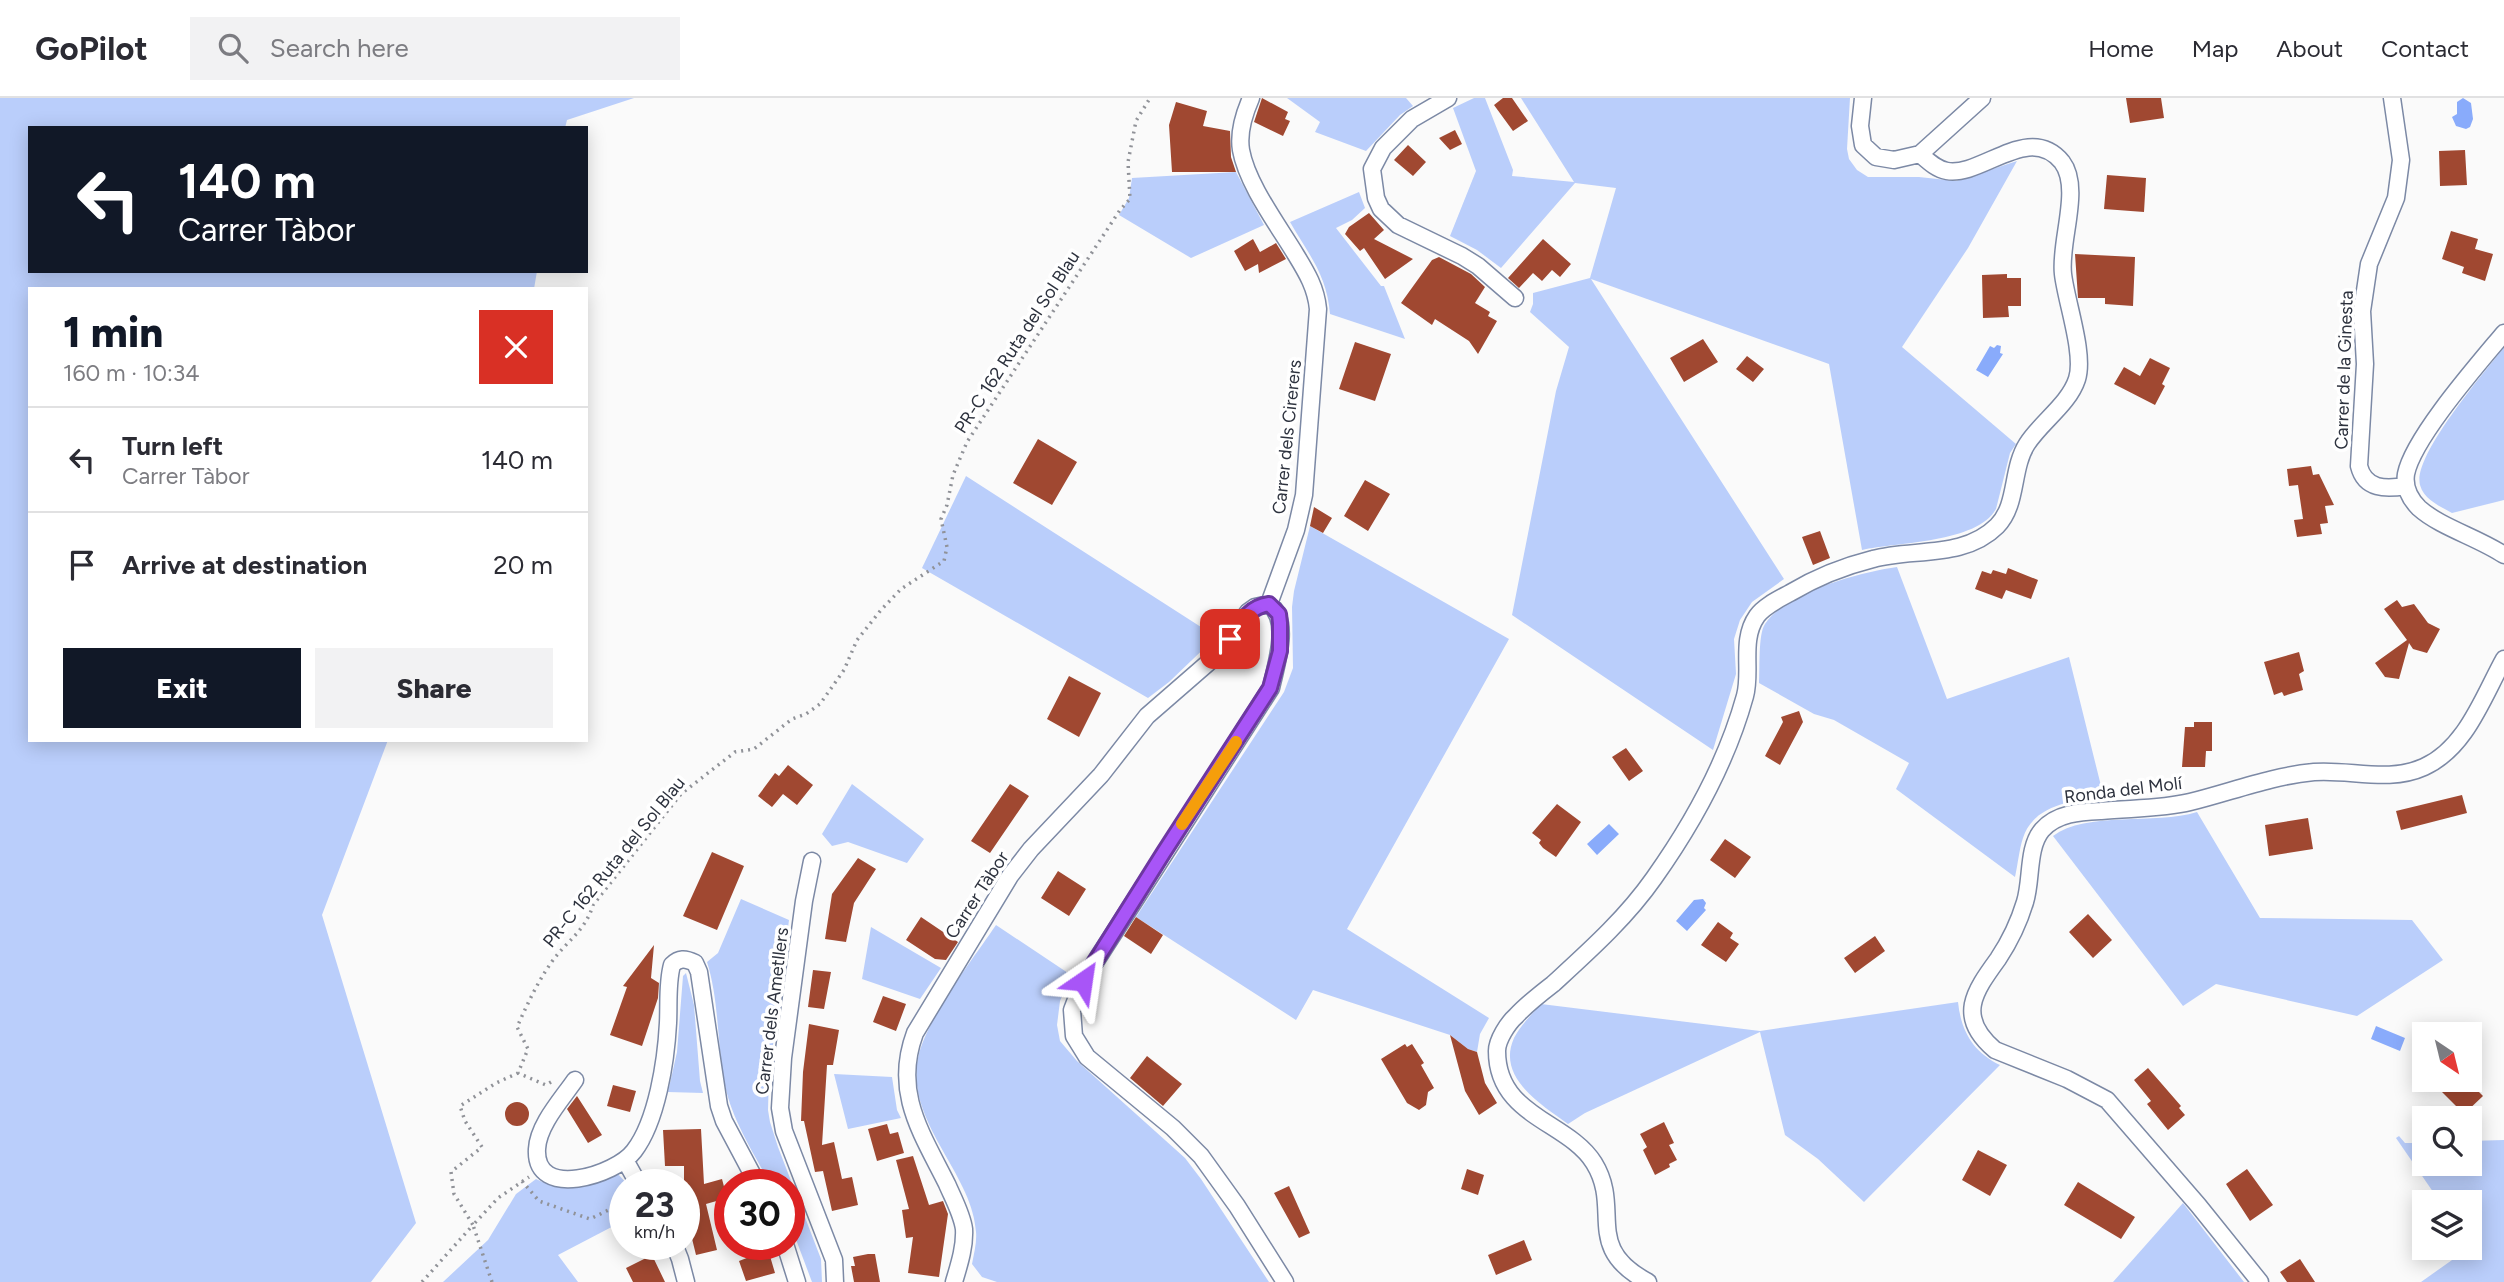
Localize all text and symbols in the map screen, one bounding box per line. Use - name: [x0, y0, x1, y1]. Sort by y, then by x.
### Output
- search box: [190, 17, 680, 80]
- text: GoPilot: [35, 29, 148, 68]
- icon: search: [214, 29, 252, 67]
- text: Search here: [270, 32, 409, 64]
- text: Home: [2088, 34, 2154, 63]
- text: Map: [2192, 34, 2238, 63]
- text: About: [2276, 34, 2343, 63]
- text: Contact: [2381, 34, 2469, 63]
- text: 140 m: [178, 151, 316, 210]
- icon: left: [63, 154, 154, 245]
- text: Carrer Tàbor: [178, 211, 355, 249]
- street label: PR-C 162 Ruta del Sol Blau: [950, 247, 1084, 437]
- street label: Carrer de la Ginesta: [2330, 290, 2358, 450]
- text: 1 min: [63, 307, 163, 358]
- button: close: [479, 310, 553, 384]
- text: 160 m · 10:34: [63, 359, 200, 387]
- street label: Carrer dels Cirerers: [1268, 359, 1306, 515]
- text: Turn left: [122, 430, 223, 462]
- icon: left: [63, 441, 101, 479]
- text: 140 m: [481, 444, 553, 476]
- text: Carrer Tàbor: [122, 462, 249, 490]
- icon: arrive: [63, 546, 101, 584]
- text: Arrive at destination: [122, 549, 367, 581]
- text: 20 m: [493, 549, 553, 581]
- pin: [1200, 609, 1260, 669]
- icon: arrive: [1211, 620, 1249, 658]
- button: Exit: [63, 648, 301, 728]
- button: Share: [315, 648, 553, 728]
- street label: PR-C 162 Ruta del Sol Blau: [538, 772, 690, 952]
- street label: Ronda del Molí: [2063, 772, 2184, 808]
- street label: Carrer Tàbor: [941, 847, 1013, 943]
- street label: Carrer dels Ametllers: [751, 926, 793, 1096]
- position arrow: [1046, 944, 1120, 1018]
- north arrow: [2412, 1022, 2482, 1092]
- map controls: [2412, 1022, 2482, 1260]
- button: search: [2412, 1106, 2482, 1176]
- speed limit sign: 30: [714, 1169, 805, 1260]
- text: 23: [635, 1184, 674, 1226]
- button: layers: [2412, 1190, 2482, 1260]
- text: km/h: [634, 1221, 675, 1243]

